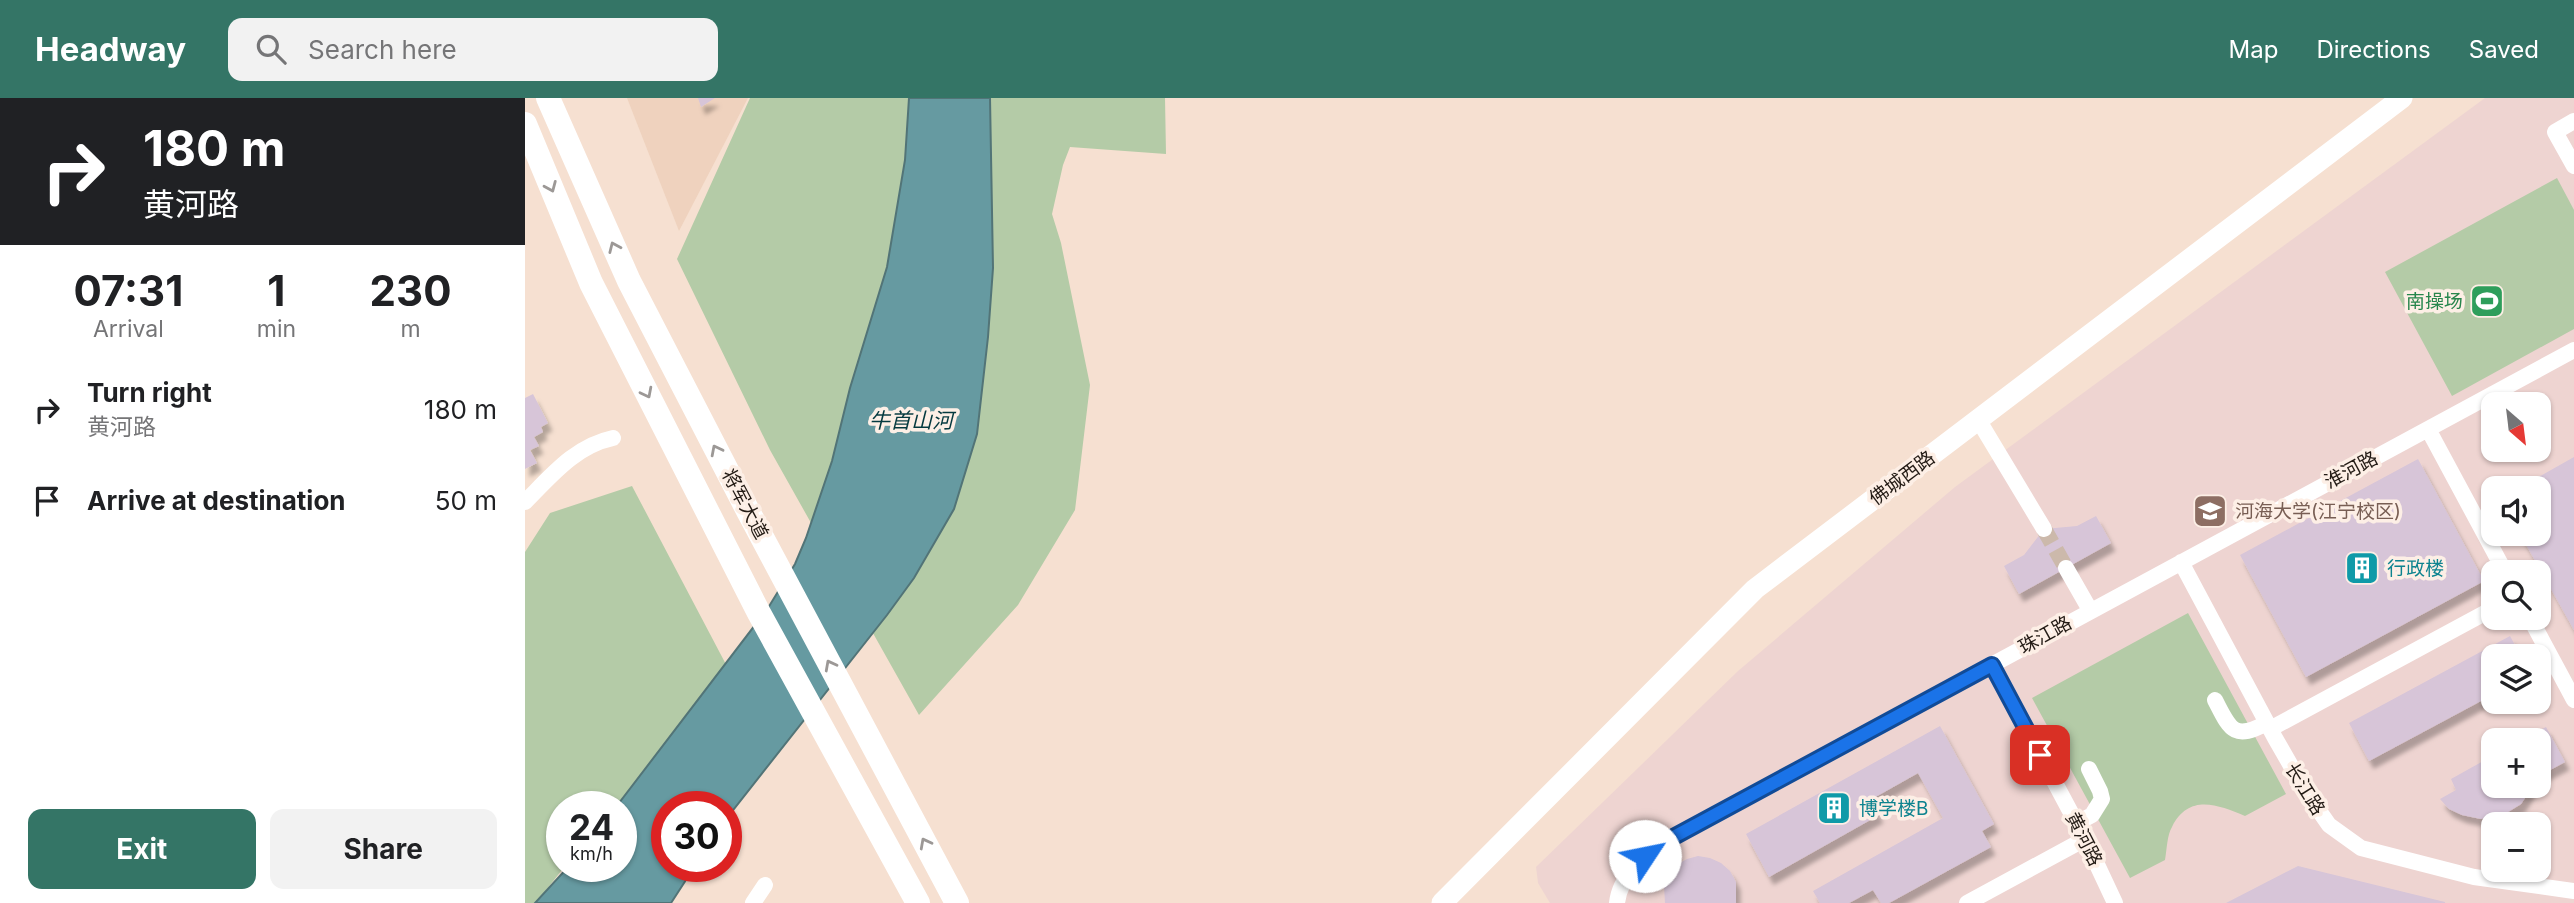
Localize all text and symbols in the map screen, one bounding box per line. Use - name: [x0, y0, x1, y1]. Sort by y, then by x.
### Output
- search box: [228, 18, 718, 81]
- text: Headway: [35, 29, 186, 69]
- icon: search: [252, 30, 290, 68]
- text: Search here: [308, 34, 457, 65]
- text: Map: [2229, 35, 2278, 64]
- text: Directions: [2316, 35, 2431, 64]
- text: Saved: [2469, 35, 2539, 64]
- text: 180 m: [143, 119, 285, 178]
- icon: right: [28, 126, 119, 217]
- one-way arrow: [543, 180, 557, 192]
- text: 黄河路: [143, 185, 239, 224]
- one-way arrow: [608, 241, 622, 254]
- text: 07:31: [74, 265, 183, 316]
- text: 1: [267, 265, 285, 316]
- text: 230: [370, 265, 451, 316]
- sports icon: 南操场: [2468, 282, 2506, 320]
- place label: 南操场: [2406, 290, 2463, 313]
- text: Arrival: [93, 315, 164, 343]
- text: min: [257, 315, 296, 343]
- text: m: [400, 315, 421, 343]
- text: Turn right: [87, 377, 212, 408]
- one-way arrow: [639, 386, 653, 398]
- icon: right: [28, 391, 66, 429]
- north arrow: [2481, 392, 2551, 462]
- map controls: [2481, 392, 2551, 882]
- text: 180 m: [424, 394, 497, 425]
- water label: 牛首山河: [869, 408, 957, 433]
- text: 黄河路: [87, 413, 156, 441]
- one-way arrow: [711, 445, 725, 457]
- street label: 佛城西路: [1865, 446, 1939, 510]
- street label: 淮河路: [2320, 446, 2382, 494]
- street label: 将军大道: [717, 465, 773, 543]
- button: sound: [2481, 476, 2551, 546]
- icon: arrive: [28, 482, 66, 520]
- text: Arrive at destination: [87, 485, 346, 516]
- text: 50 m: [435, 485, 497, 516]
- school or university icon: 河海大学(江宁校区): [2191, 492, 2229, 530]
- place label: 河海大学(江宁校区): [2235, 500, 2401, 523]
- building icon: 行政楼: [2343, 549, 2381, 587]
- place label: 行政楼: [2387, 557, 2444, 580]
- button: search: [2481, 560, 2551, 630]
- street label: 珠江路: [2014, 611, 2076, 659]
- button: layers: [2481, 644, 2551, 714]
- one-way arrow: [825, 660, 839, 672]
- pin: [2010, 725, 2070, 785]
- button: +: [2481, 728, 2551, 798]
- icon: arrive: [2021, 736, 2059, 774]
- street label: 长江路: [2280, 759, 2330, 819]
- building icon: 博学楼B: [1815, 789, 1853, 827]
- speed limit sign: 30: [651, 791, 742, 882]
- place label: 博学楼B: [1859, 797, 1928, 820]
- text: 24: [569, 806, 614, 848]
- street label: 黄河路: [2061, 808, 2107, 870]
- button: Exit: [28, 809, 256, 889]
- button: Share: [270, 809, 497, 889]
- button: −: [2481, 812, 2551, 882]
- position arrow: [1608, 819, 1682, 893]
- one-way arrow: [920, 838, 933, 850]
- text: km/h: [570, 843, 613, 864]

